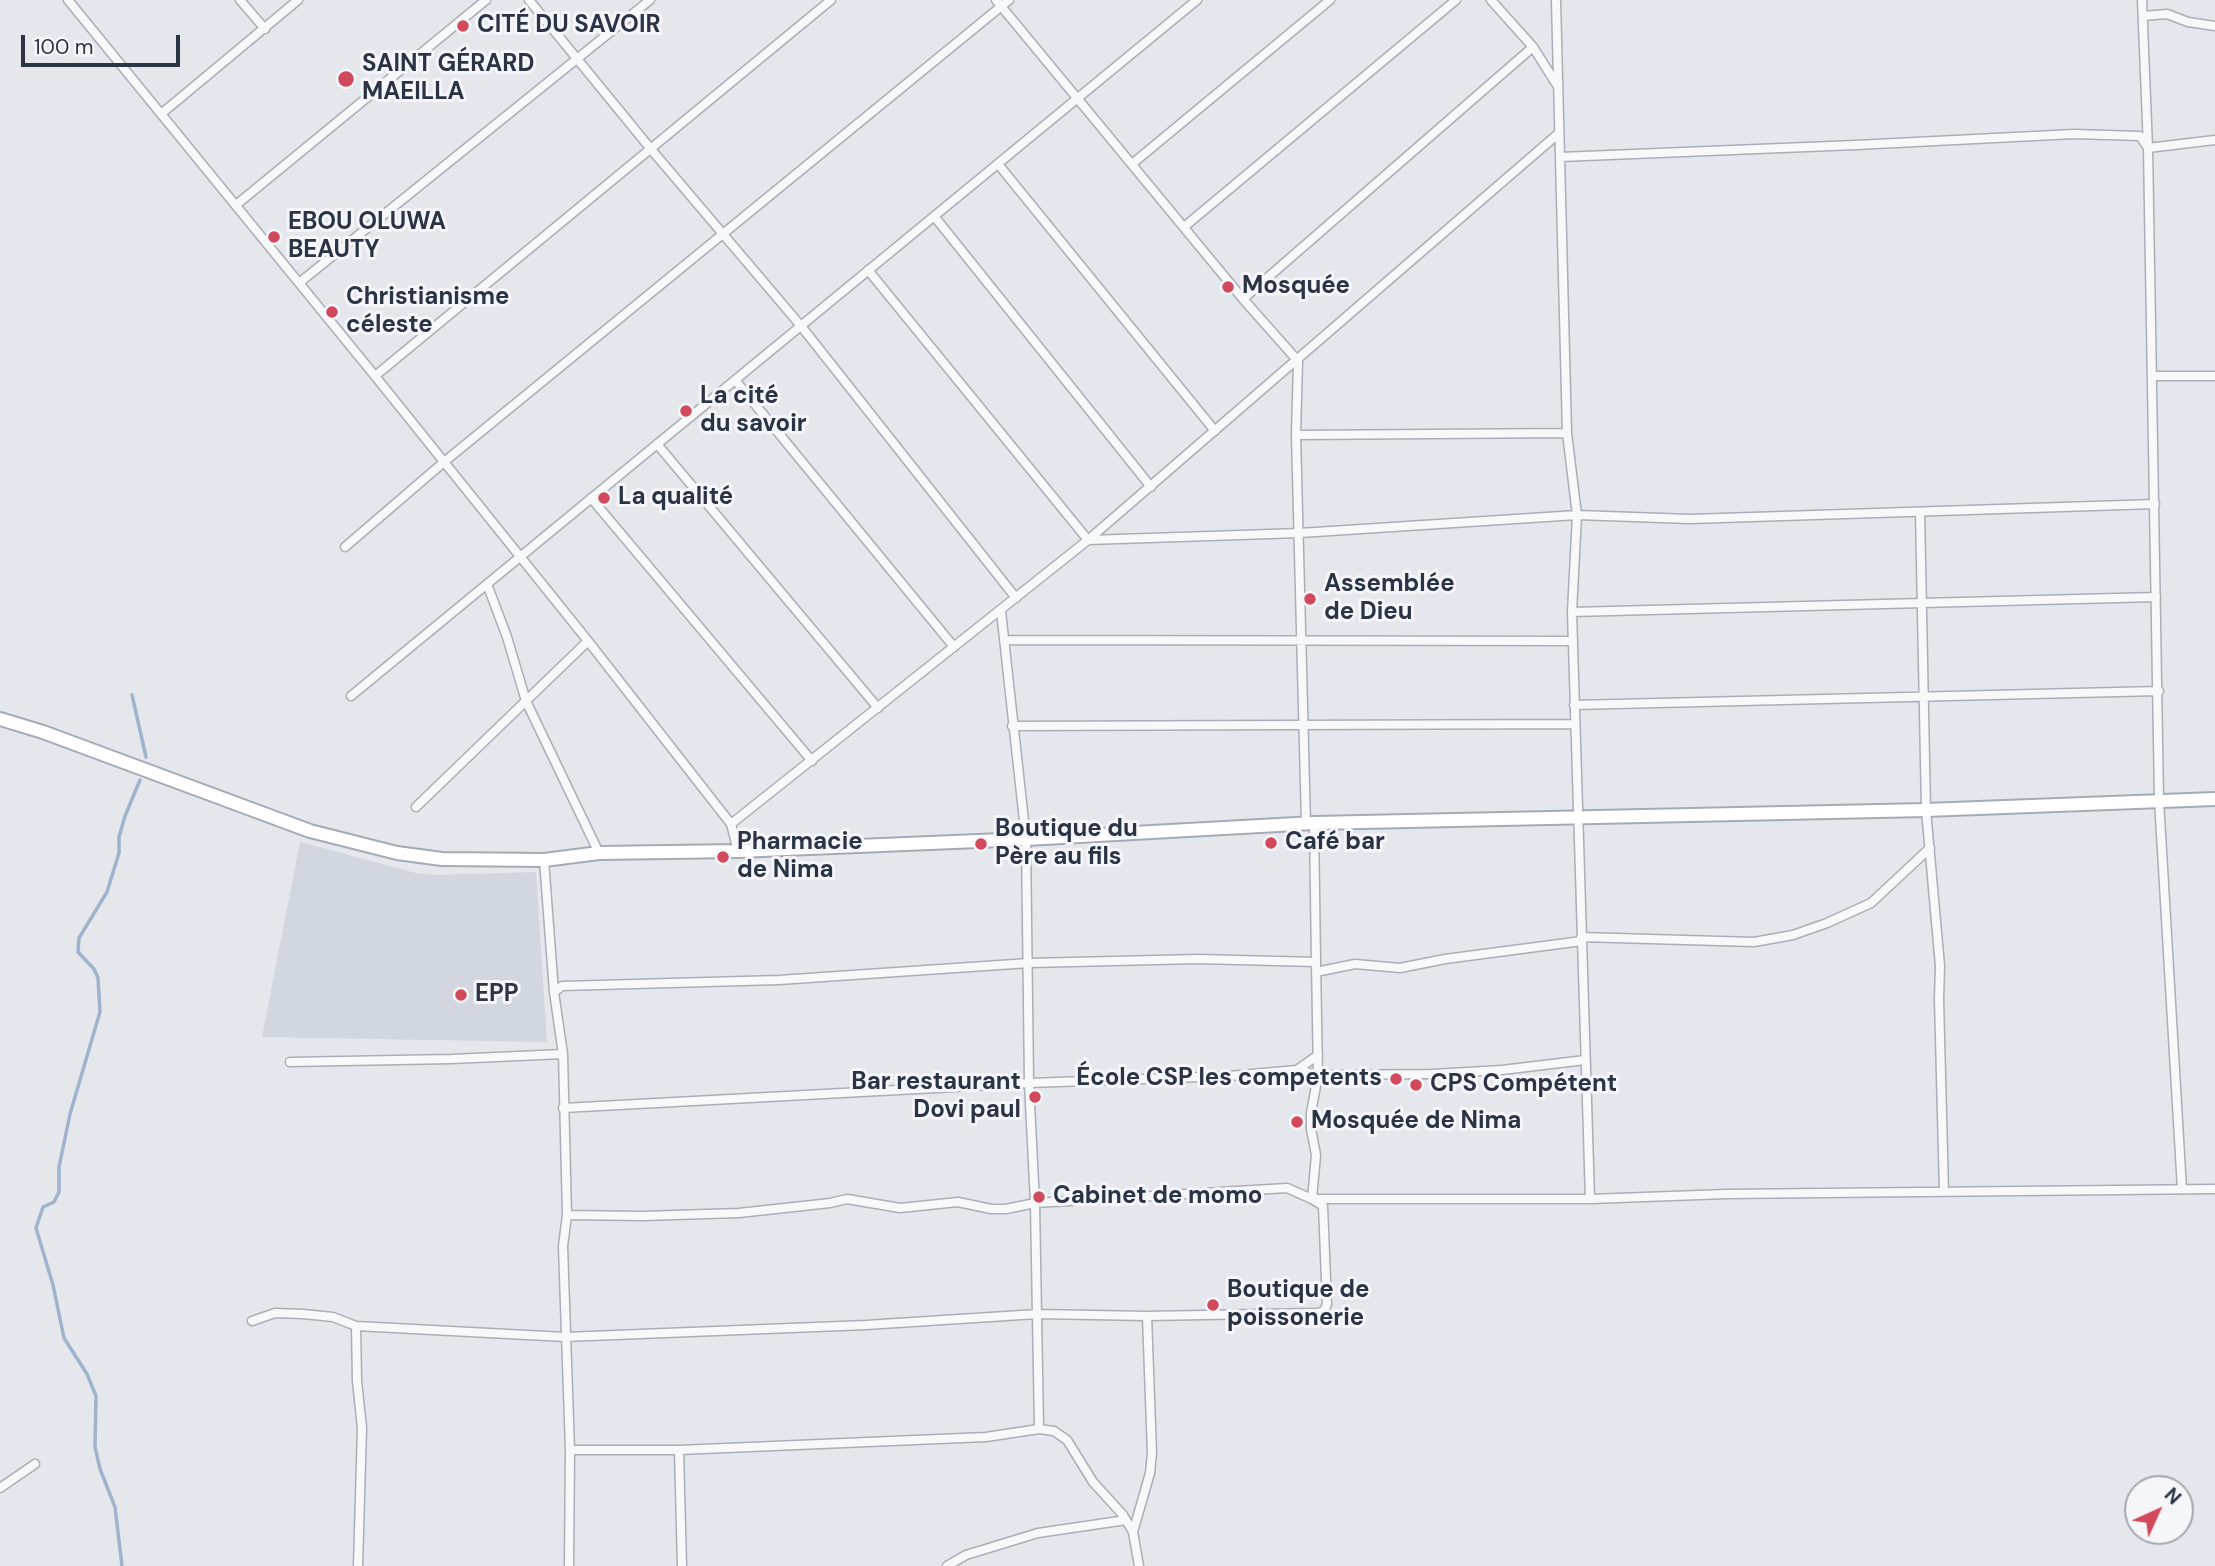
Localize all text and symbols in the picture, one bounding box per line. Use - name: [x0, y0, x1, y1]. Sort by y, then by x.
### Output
- place label: CITÉ DU SAVOIR: [477, 12, 661, 40]
- marker: CITÉ DU SAVOIR: [455, 18, 471, 34]
- scale bar: [24, 21, 184, 65]
- text: 100 m: [34, 33, 94, 61]
- place label: SAINT GÉRARD MAEILLA: [362, 51, 534, 107]
- marker: SAINT GÉRARD MAEILLA: [336, 69, 356, 89]
- place label: EBOU OLUWA BEAUTY: [288, 209, 446, 265]
- marker: EBOU OLUWA BEAUTY: [266, 229, 282, 245]
- place label: Mosquée: [1242, 273, 1350, 301]
- marker: Mosquée: [1220, 279, 1236, 295]
- place label: Christianisme céleste: [346, 284, 510, 340]
- marker: Christianisme céleste: [324, 304, 340, 320]
- place label: La cité du savoir: [700, 383, 807, 439]
- marker: La cité du savoir: [678, 403, 694, 419]
- place label: La qualité: [618, 484, 733, 512]
- marker: La qualité: [596, 490, 612, 506]
- place label: Assemblée de Dieu: [1324, 571, 1455, 627]
- marker: Assemblée de Dieu: [1302, 591, 1318, 607]
- place label: Boutique du Père au fils: [995, 816, 1138, 872]
- place label: Pharmacie de Nima: [737, 829, 863, 885]
- place label: Café bar: [1285, 829, 1385, 857]
- marker: Café bar: [1263, 835, 1279, 851]
- marker: Boutique du Père au fils: [973, 836, 989, 852]
- marker: Pharmacie de Nima: [715, 849, 731, 865]
- place label: EPP: [475, 981, 518, 1009]
- marker: EPP: [453, 987, 469, 1003]
- place label: École CSP les competents: [1076, 1065, 1382, 1093]
- place label: Bar restaurant Dovi paul: [851, 1069, 1021, 1125]
- marker: École CSP les competents: [1388, 1071, 1404, 1087]
- place label: CPS Compétent: [1430, 1071, 1617, 1099]
- marker: CPS Compétent: [1408, 1077, 1424, 1093]
- marker: Bar restaurant Dovi paul: [1027, 1089, 1043, 1105]
- place label: Mosquée de Nima: [1311, 1108, 1521, 1136]
- marker: Mosquée de Nima: [1289, 1114, 1305, 1130]
- place label: Cabinet de momo: [1053, 1183, 1262, 1211]
- marker: Cabinet de momo: [1031, 1189, 1047, 1205]
- place label: Boutique de poissonerie: [1227, 1277, 1369, 1333]
- marker: Boutique de poissonerie: [1205, 1297, 1221, 1313]
- north arrow: [2124, 1475, 2194, 1545]
- text: N: [2159, 1482, 2187, 1510]

